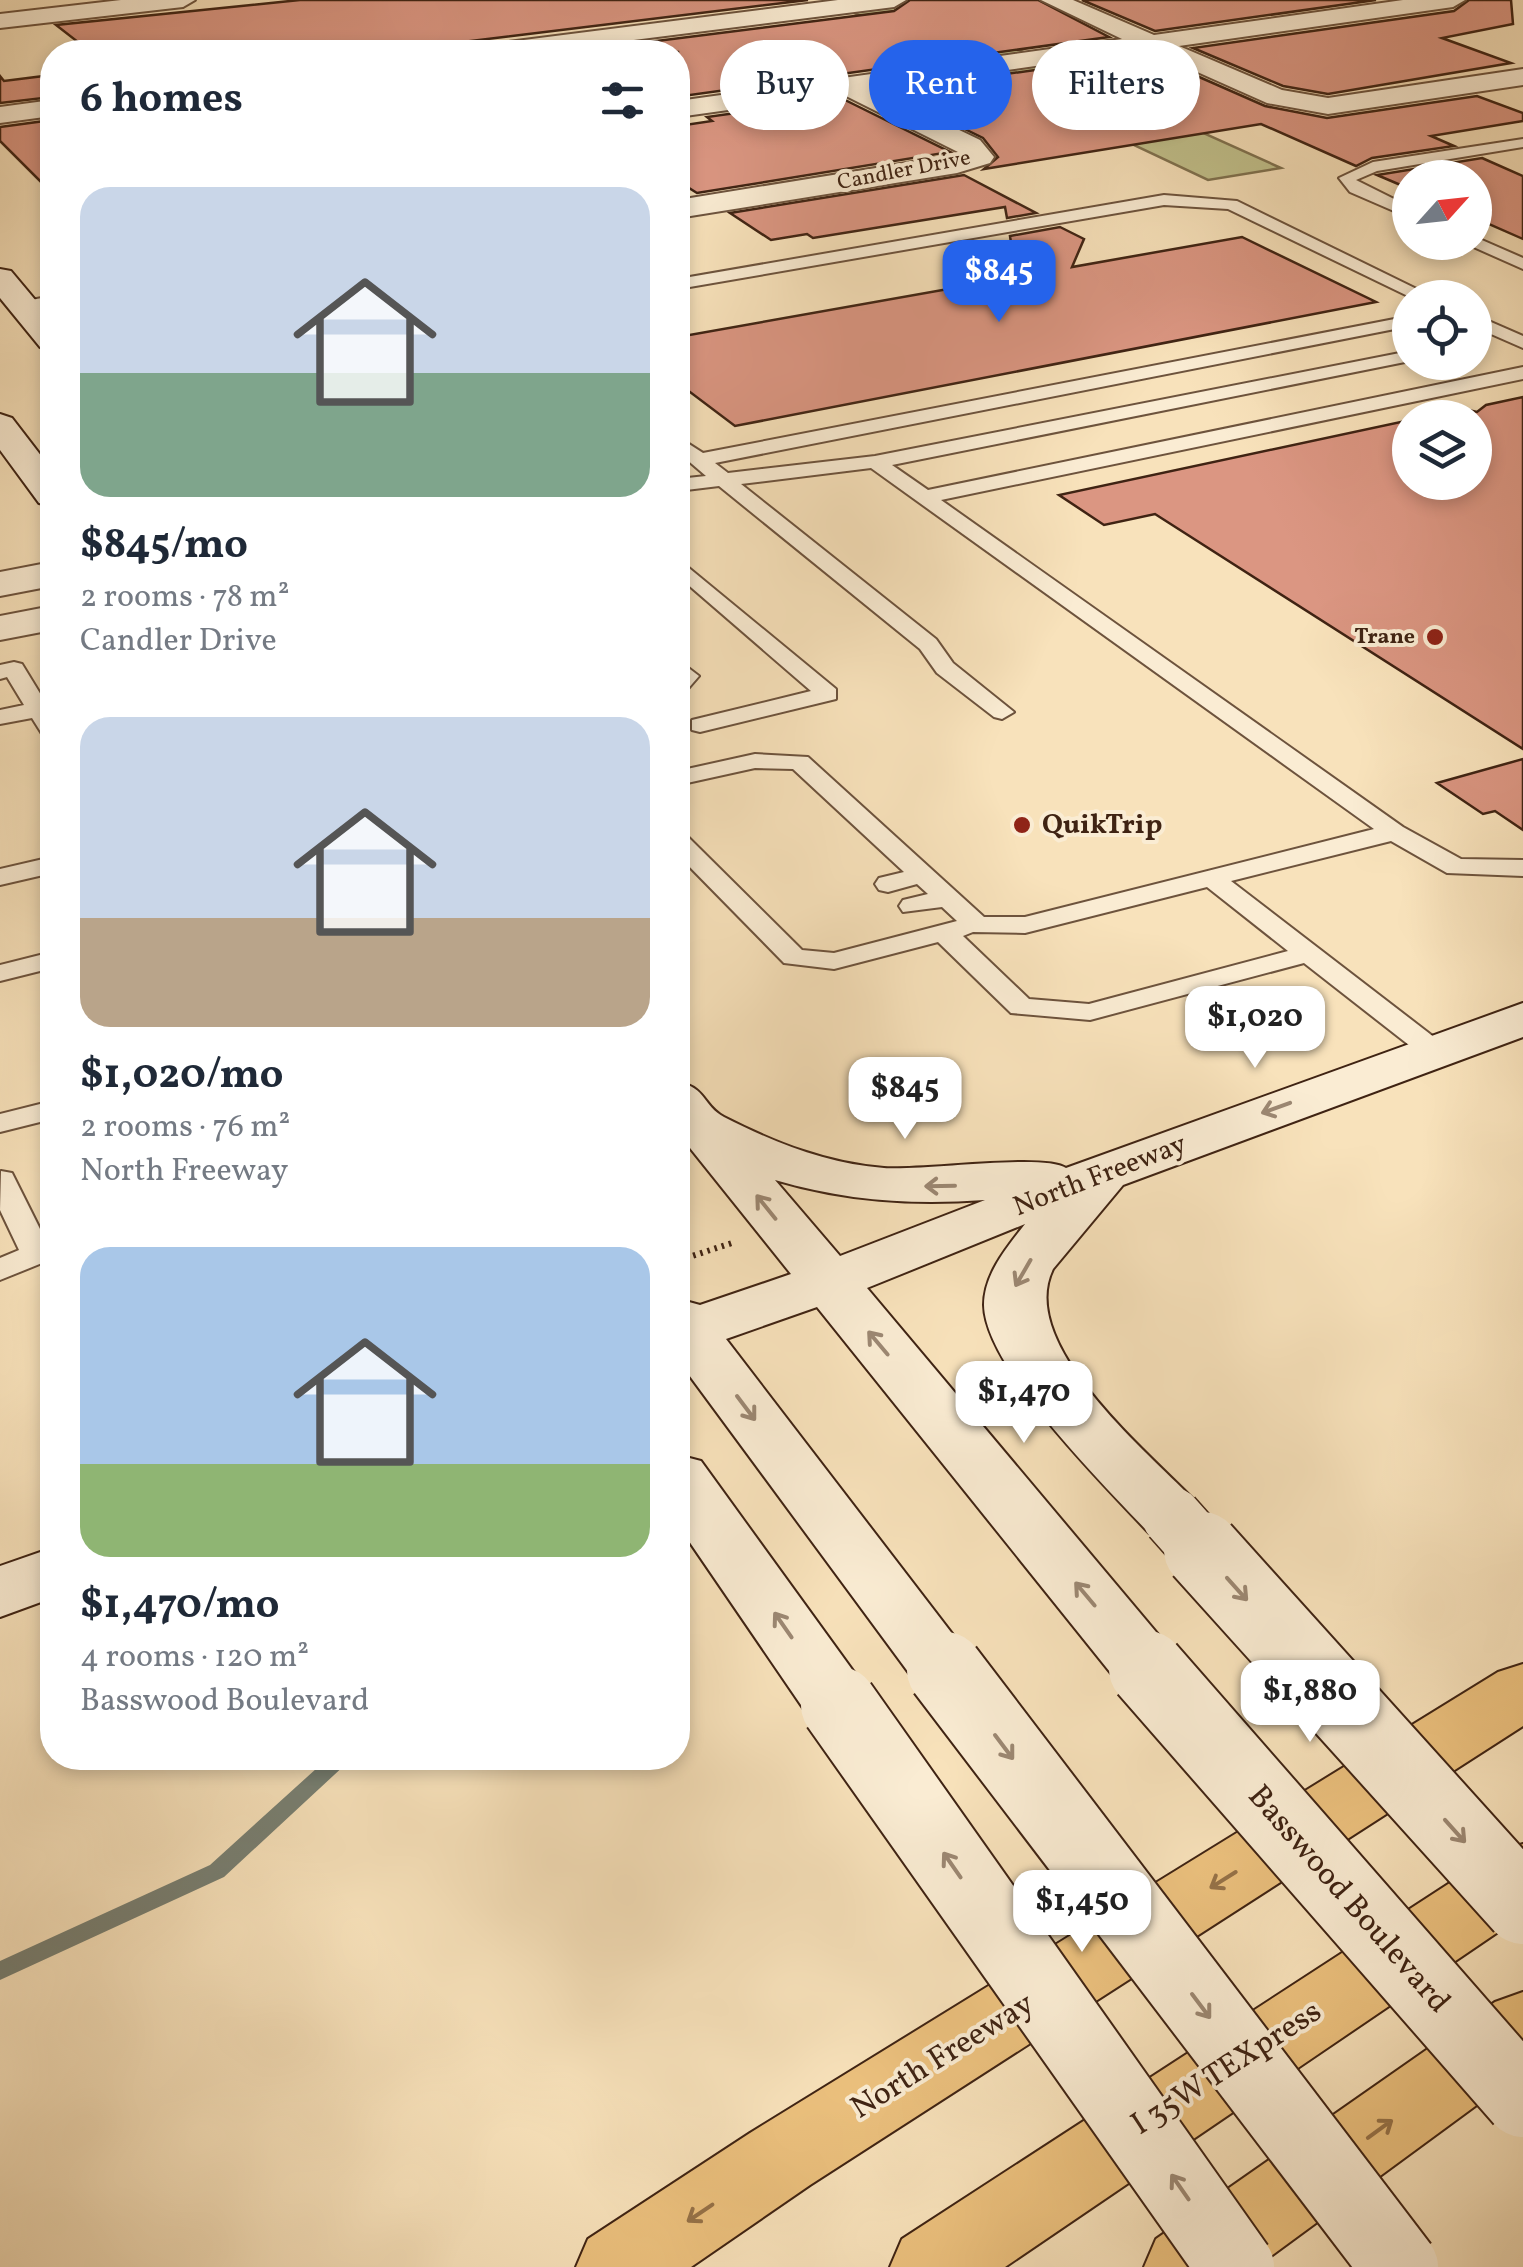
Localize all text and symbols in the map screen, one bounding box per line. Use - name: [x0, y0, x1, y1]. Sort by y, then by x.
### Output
- chip: Buy: [720, 40, 849, 130]
- chip: Rent: [869, 40, 1012, 130]
- chip: Filters: [1032, 40, 1200, 130]
- text: 6 homes: [80, 71, 243, 130]
- icon: filters: [595, 73, 650, 128]
- street label: Candler Drive: [835, 143, 973, 199]
- north arrow: [1392, 160, 1492, 260]
- map controls: [1392, 160, 1492, 500]
- pin: $845: [940, 240, 1058, 325]
- text: $845: [965, 250, 1033, 294]
- icon: home: [275, 252, 455, 432]
- button: locate: [1392, 280, 1492, 380]
- button: layers: [1392, 400, 1492, 500]
- text: $845/mo: [80, 517, 248, 576]
- text: 2 rooms · 78 m²: [80, 576, 290, 620]
- text: Candler Drive: [80, 620, 277, 664]
- place label: Trane: [1354, 622, 1415, 653]
- marker: Trane: [1424, 626, 1446, 648]
- icon: home: [275, 782, 455, 962]
- place label: QuikTrip: [1042, 806, 1162, 845]
- marker: QuikTrip: [1011, 814, 1033, 836]
- pin: $1,020: [1174, 986, 1336, 1071]
- text: $1,020: [1207, 996, 1303, 1040]
- text: $1,020/mo: [80, 1047, 283, 1106]
- pin: $845: [846, 1057, 964, 1142]
- text: $845: [871, 1067, 939, 1111]
- one-way arrow: [1262, 1101, 1292, 1119]
- text: 2 rooms · 76 m²: [80, 1106, 290, 1150]
- street label: North Freeway: [1008, 1125, 1192, 1227]
- text: North Freeway: [80, 1150, 288, 1194]
- one-way arrow: [924, 1176, 957, 1196]
- one-way arrow: [756, 1194, 777, 1221]
- one-way arrow: [1012, 1258, 1032, 1287]
- icon: home: [275, 1312, 455, 1492]
- one-way arrow: [867, 1331, 889, 1357]
- pin: $1,470: [943, 1361, 1105, 1446]
- text: $1,470: [978, 1371, 1070, 1415]
- one-way arrow: [736, 1394, 757, 1421]
- one-way arrow: [1226, 1576, 1249, 1601]
- text: $1,470/mo: [80, 1577, 280, 1636]
- one-way arrow: [1074, 1581, 1096, 1607]
- one-way arrow: [773, 1612, 794, 1640]
- text: 4 rooms · 120 m²: [80, 1636, 309, 1680]
- pin: $1,880: [1229, 1660, 1391, 1745]
- text: $1,880: [1263, 1670, 1357, 1714]
- text: Basswood Boulevard: [80, 1680, 369, 1724]
- one-way arrow: [994, 1733, 1015, 1760]
- street label: Basswood Boulevard: [1237, 1776, 1459, 2024]
- one-way arrow: [1443, 1818, 1466, 1843]
- one-way arrow: [942, 1852, 963, 1879]
- pin: $1,450: [1001, 1870, 1163, 1955]
- one-way arrow: [1209, 1870, 1237, 1891]
- text: $1,450: [1035, 1880, 1129, 1924]
- street label: North Freeway: [843, 1983, 1043, 2131]
- street label: I 35W TEXpress: [1123, 1991, 1331, 2147]
- one-way arrow: [1191, 1992, 1212, 2019]
- one-way arrow: [1366, 2119, 1393, 2140]
- one-way arrow: [1170, 2174, 1191, 2202]
- one-way arrow: [686, 2202, 714, 2223]

